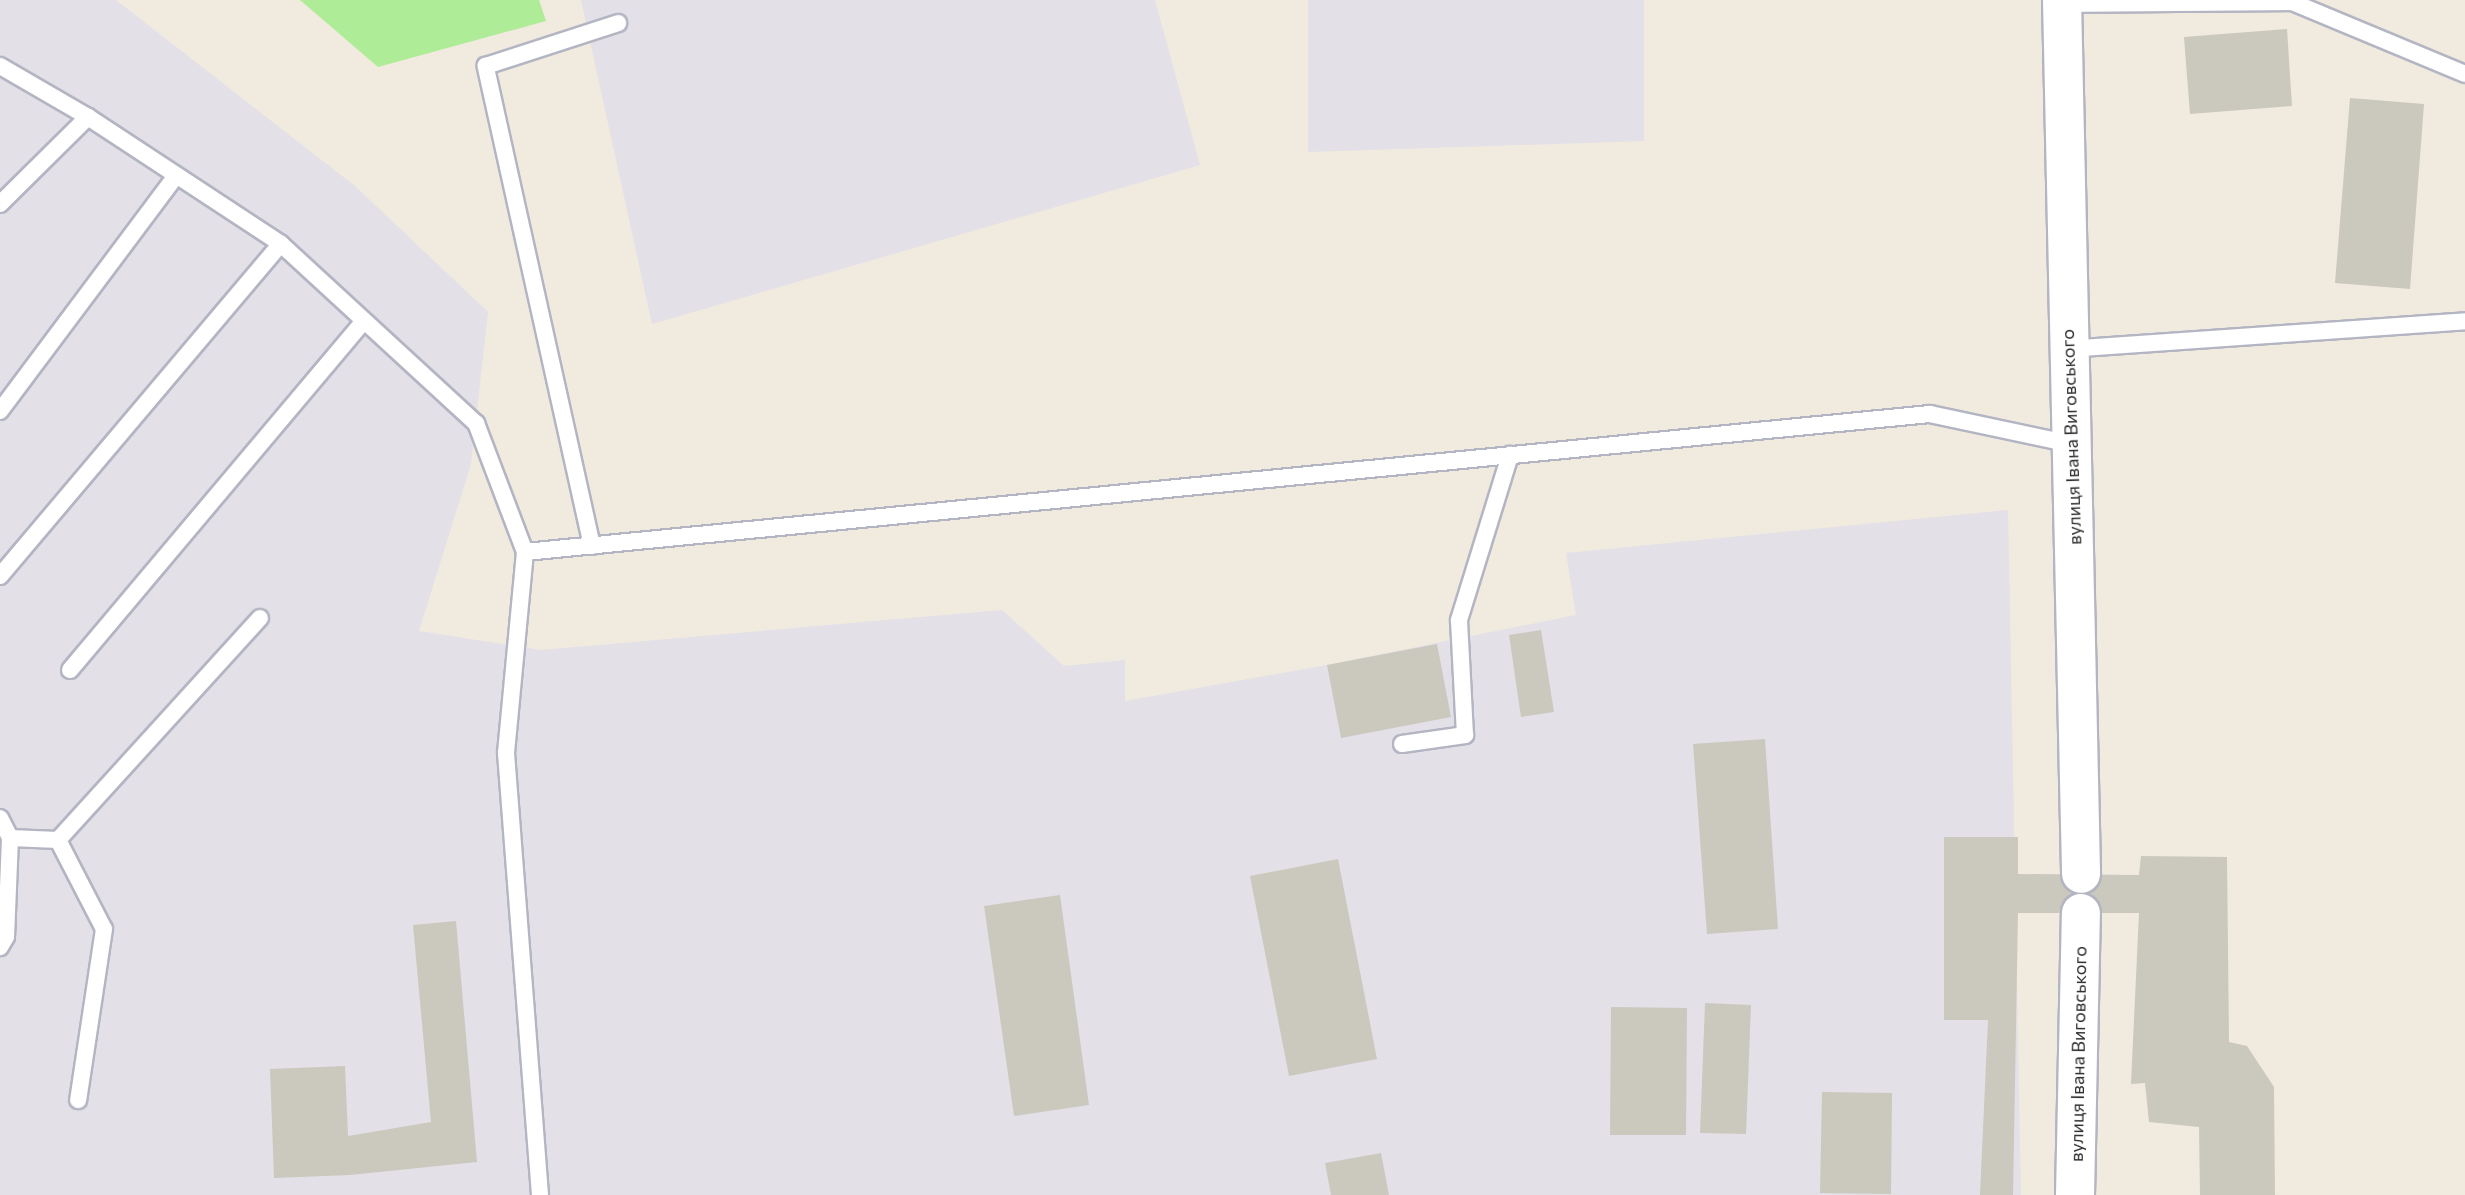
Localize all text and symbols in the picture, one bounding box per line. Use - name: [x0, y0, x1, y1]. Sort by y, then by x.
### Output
- street label: вулиця Івана Виговського: [2056, 329, 2086, 545]
- street label: вулиця Івана Виговського: [2065, 946, 2091, 1162]

